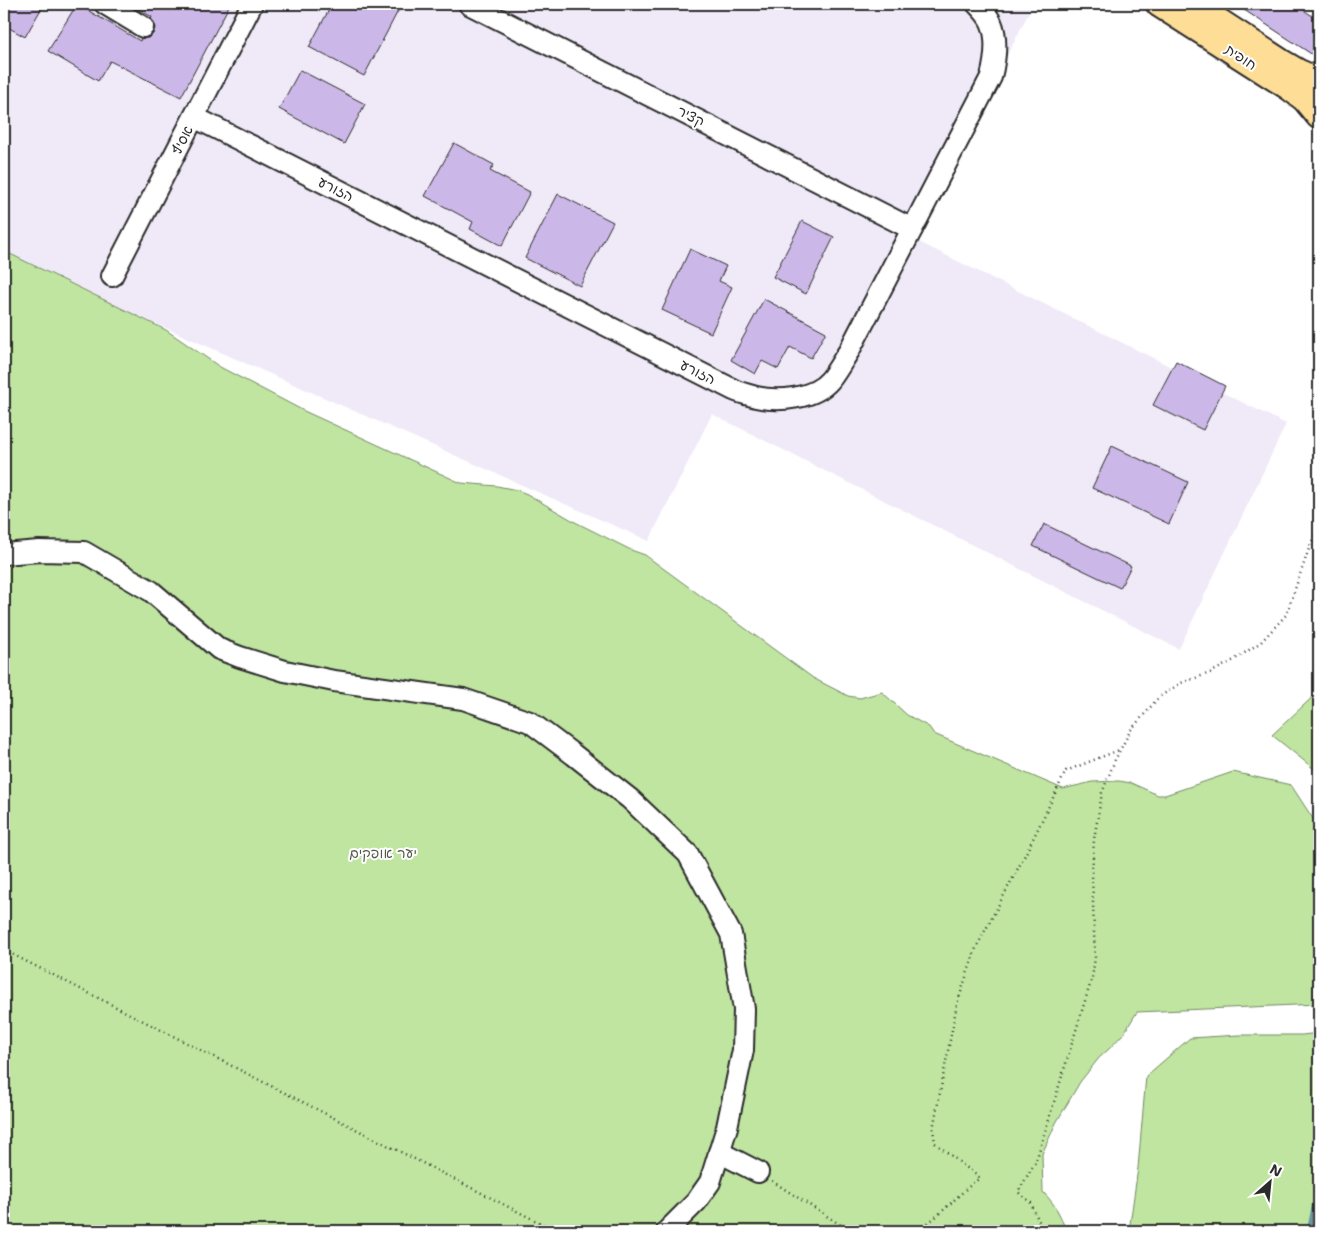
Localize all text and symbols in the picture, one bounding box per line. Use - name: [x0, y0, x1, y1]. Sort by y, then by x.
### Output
- street label: חופית: [1221, 40, 1260, 74]
- street label: קציר: [674, 102, 708, 130]
- street label: אסיף: [167, 123, 197, 157]
- street label: הזורע: [315, 172, 357, 206]
- street label: הזורע: [677, 355, 719, 389]
- park label: יער אופקים: [349, 844, 417, 862]
- north arrow: [1246, 1158, 1296, 1208]
- text: N: [1267, 1160, 1285, 1181]

